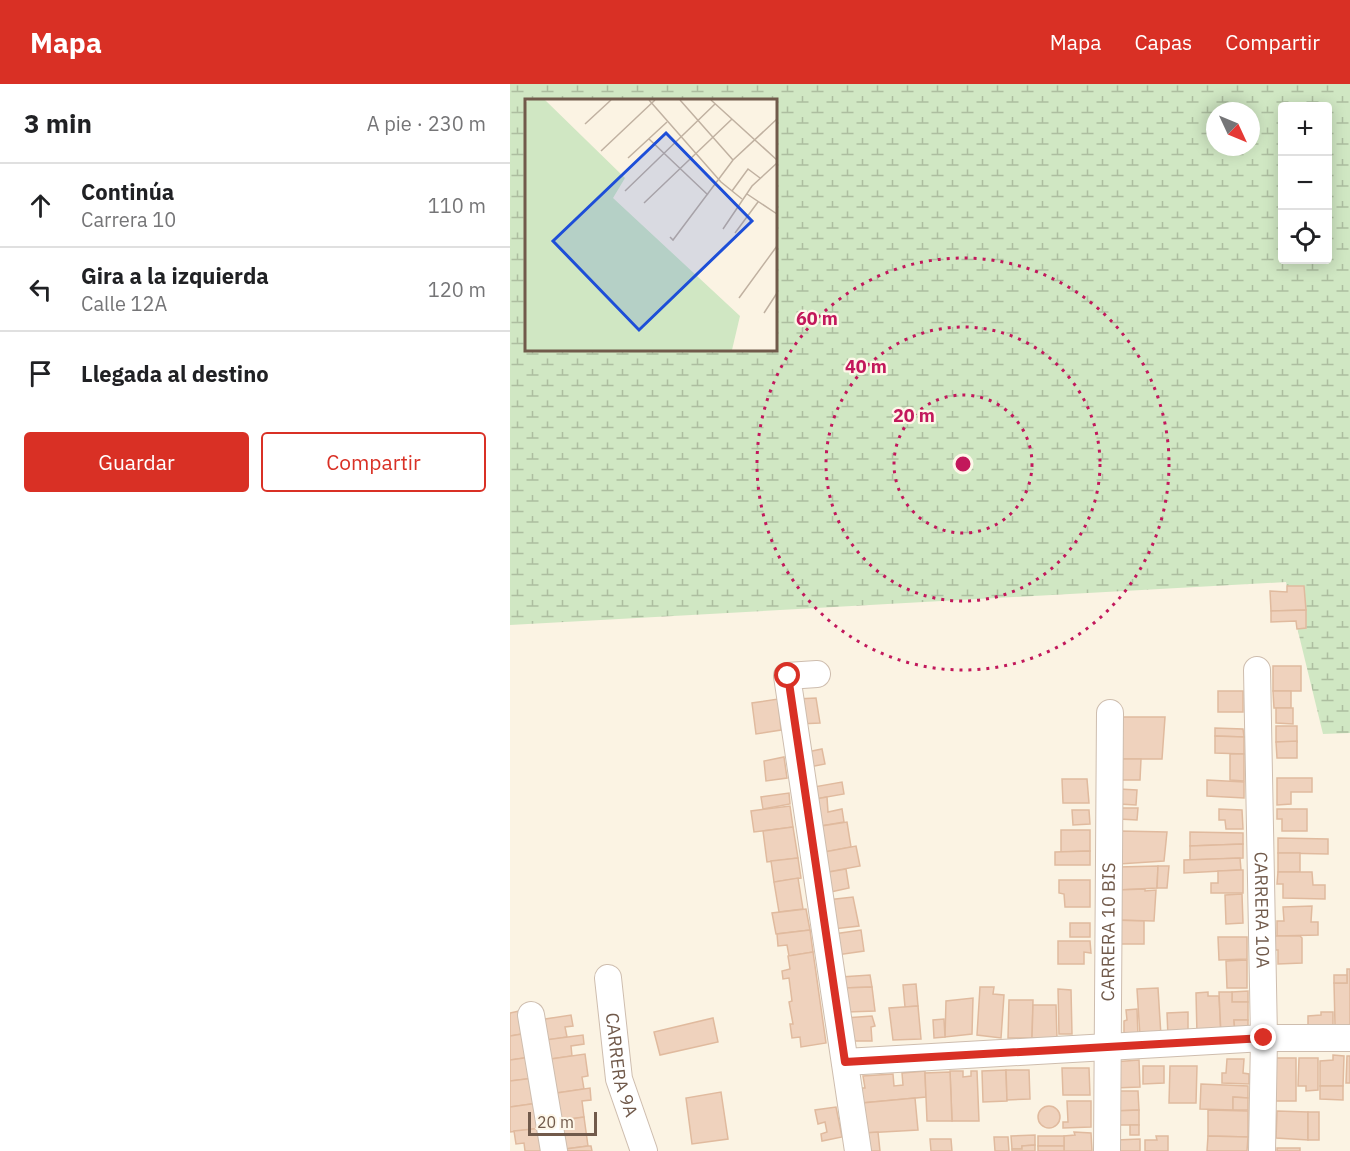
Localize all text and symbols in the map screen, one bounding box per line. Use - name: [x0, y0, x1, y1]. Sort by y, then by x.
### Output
- text: Mapa: [30, 24, 102, 61]
- text: Mapa: [1050, 28, 1101, 56]
- text: Capas: [1134, 28, 1192, 56]
- text: Compartir: [1225, 28, 1320, 56]
- inset map: [525, 99, 777, 351]
- north arrow: [1206, 102, 1260, 156]
- map controls: [1278, 102, 1332, 264]
- button: +: [1278, 102, 1332, 156]
- text: 3 min: [24, 106, 92, 140]
- text: A pie · 230 m: [367, 110, 486, 137]
- button: −: [1278, 156, 1332, 210]
- text: Continúa: [81, 177, 174, 206]
- icon: ahead: [24, 189, 57, 222]
- text: 110 m: [428, 192, 486, 219]
- text: Carrera 10: [81, 206, 176, 233]
- button: locate: [1278, 210, 1332, 264]
- text: Gira a la izquierda: [81, 261, 269, 290]
- icon: left: [24, 273, 57, 306]
- text: 120 m: [428, 276, 486, 303]
- text: Calle 12A: [81, 290, 167, 317]
- text: 60 m: [796, 307, 838, 330]
- text: 40 m: [845, 355, 887, 378]
- icon: arrive: [24, 357, 57, 390]
- text: Llegada al destino: [81, 359, 269, 388]
- text: 20 m: [893, 404, 935, 427]
- button: Guardar: [24, 432, 249, 492]
- button: Compartir: [261, 432, 486, 492]
- centre of rings: [953, 454, 973, 474]
- route start: [774, 662, 800, 688]
- street label: CARRERA 10A: [1249, 851, 1275, 969]
- street label: CARRERA 10 BIS: [1096, 862, 1120, 1002]
- street label: CARRERA 9A: [601, 1012, 643, 1120]
- route end: [1250, 1024, 1276, 1050]
- scale bar: [528, 1109, 597, 1136]
- text: 20 m: [537, 1112, 574, 1132]

